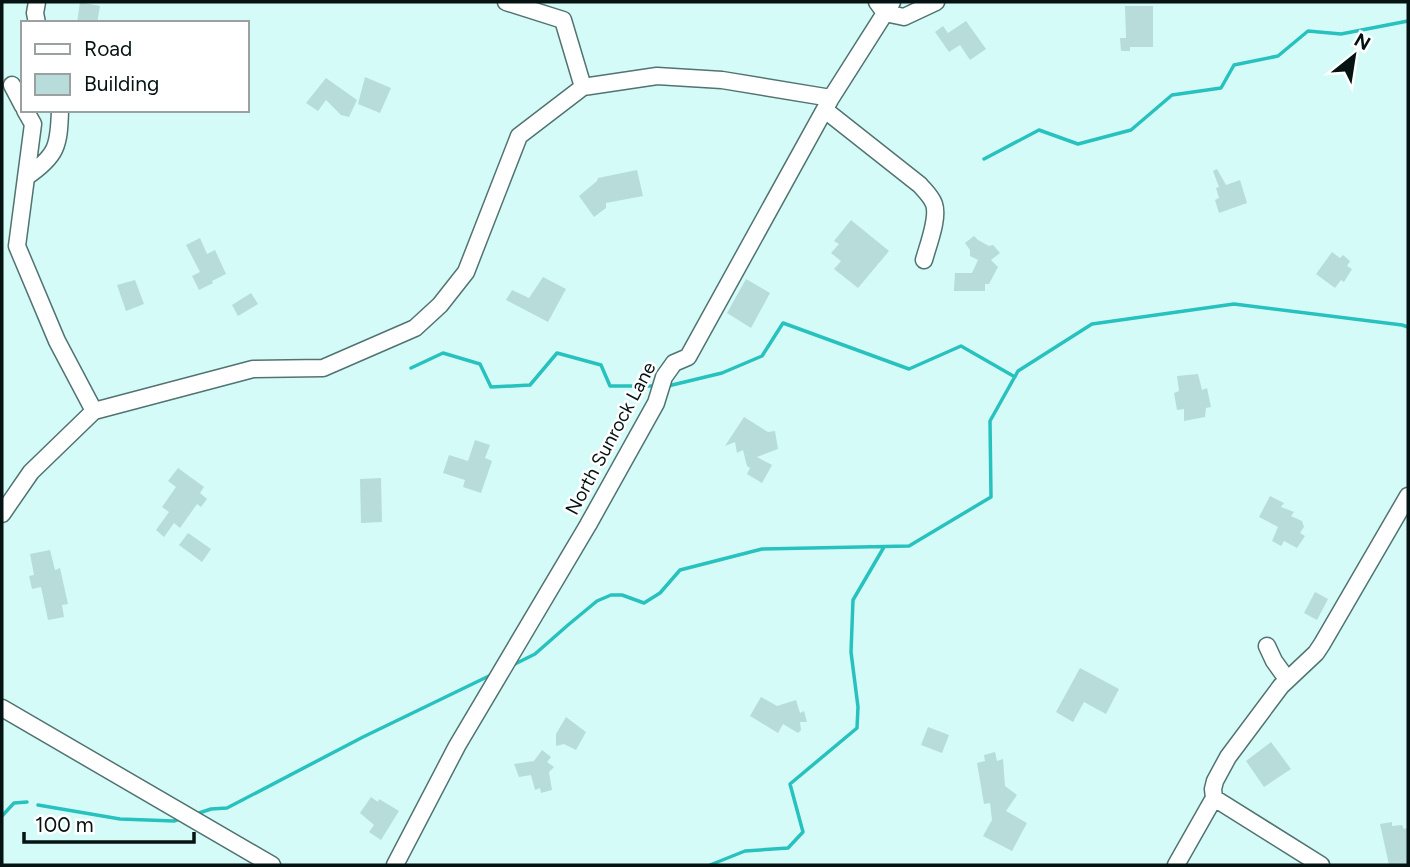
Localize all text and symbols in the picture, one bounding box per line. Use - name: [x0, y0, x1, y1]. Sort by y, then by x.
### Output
- legend: [21, 21, 248, 112]
- north arrow: [1319, 21, 1389, 91]
- text: N: [1350, 28, 1374, 55]
- text: Road: [84, 36, 132, 61]
- text: Building: [84, 71, 159, 96]
- street label: North Sunrock Lane: [560, 358, 660, 519]
- scale bar: [24, 800, 194, 844]
- text: 100 m: [35, 812, 94, 837]

